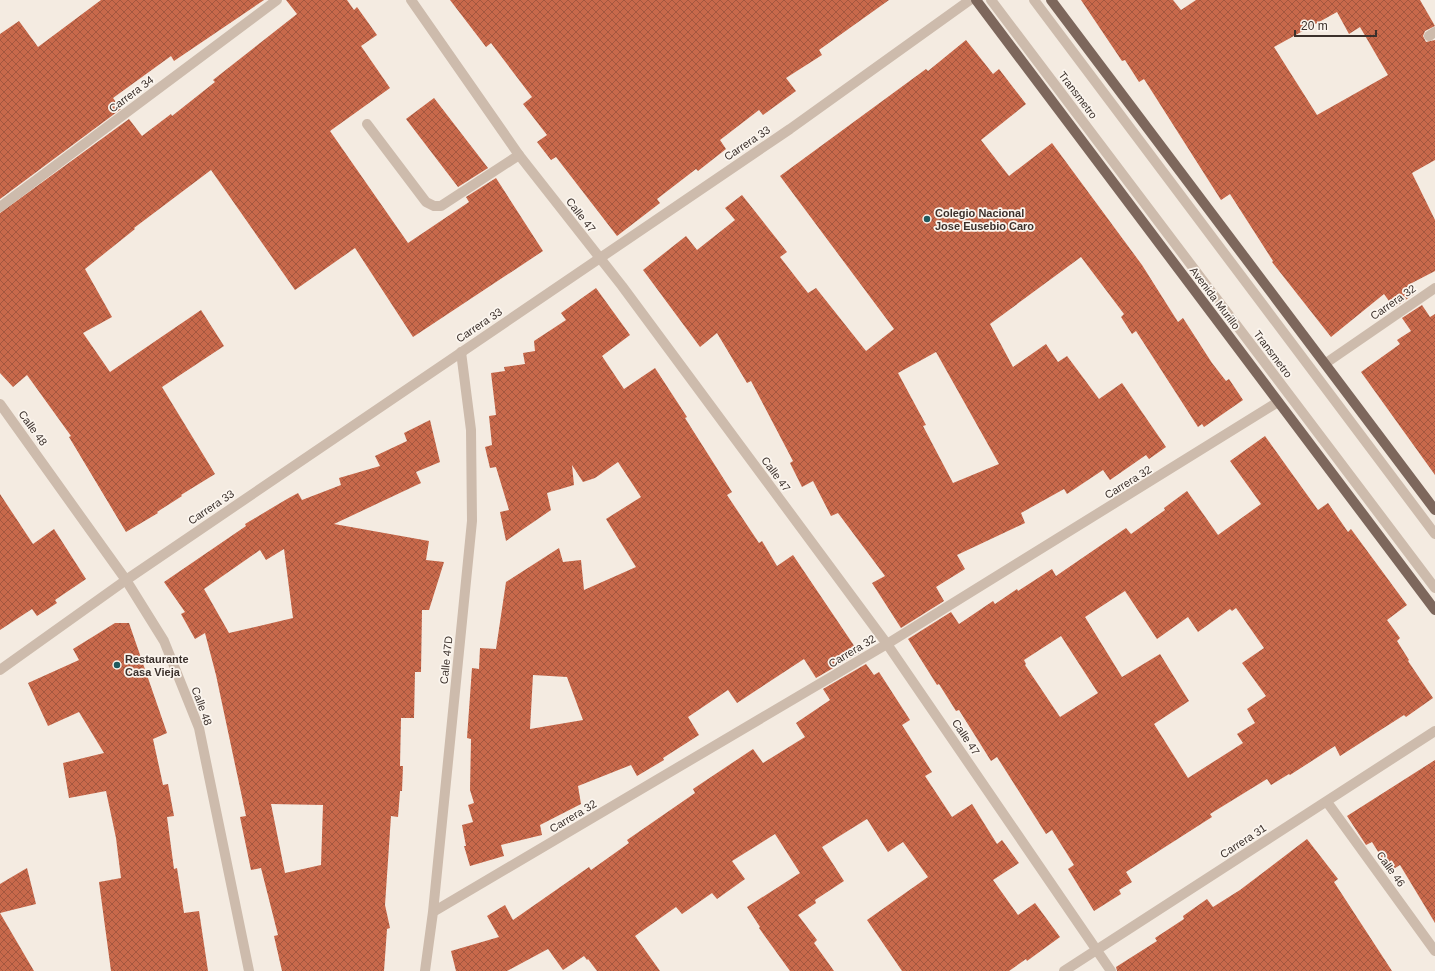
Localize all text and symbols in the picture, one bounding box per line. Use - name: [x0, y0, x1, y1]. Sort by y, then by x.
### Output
- scale bar: [1295, 12, 1376, 38]
- text: 20 m: [1301, 19, 1328, 33]
- street label: Transmetro: [1056, 69, 1100, 121]
- street label: Carrera 34: [106, 73, 156, 115]
- street label: Carrera 33: [722, 123, 772, 163]
- street label: Calle 47: [564, 195, 598, 235]
- place label: Colegio Nacional Jose Eusebio Caro: [935, 207, 1034, 232]
- marker: Colegio Nacional Jose Eusebio Caro: [922, 214, 932, 224]
- street label: Avenida Murillo: [1188, 264, 1242, 332]
- street label: Carrera 32: [1368, 282, 1418, 322]
- street label: Carrera 33: [454, 305, 504, 345]
- street label: Transmetro: [1251, 328, 1295, 380]
- street label: Calle 48: [16, 408, 50, 448]
- street label: Calle 47: [759, 454, 793, 494]
- street label: Carrera 32: [1103, 463, 1153, 501]
- street label: Carrera 33: [186, 487, 236, 527]
- street label: Carrera 32: [826, 632, 878, 670]
- street label: Calle 47D: [438, 635, 454, 685]
- place label: Restaurante Casa Vieja: [125, 653, 189, 678]
- marker: Restaurante Casa Vieja: [112, 660, 122, 670]
- street label: Calle 48: [189, 685, 215, 727]
- street label: Calle 47: [950, 717, 982, 757]
- street label: Carrera 32: [547, 797, 599, 835]
- street label: Carrera 31: [1218, 822, 1268, 860]
- street label: Calle 46: [1374, 849, 1408, 889]

